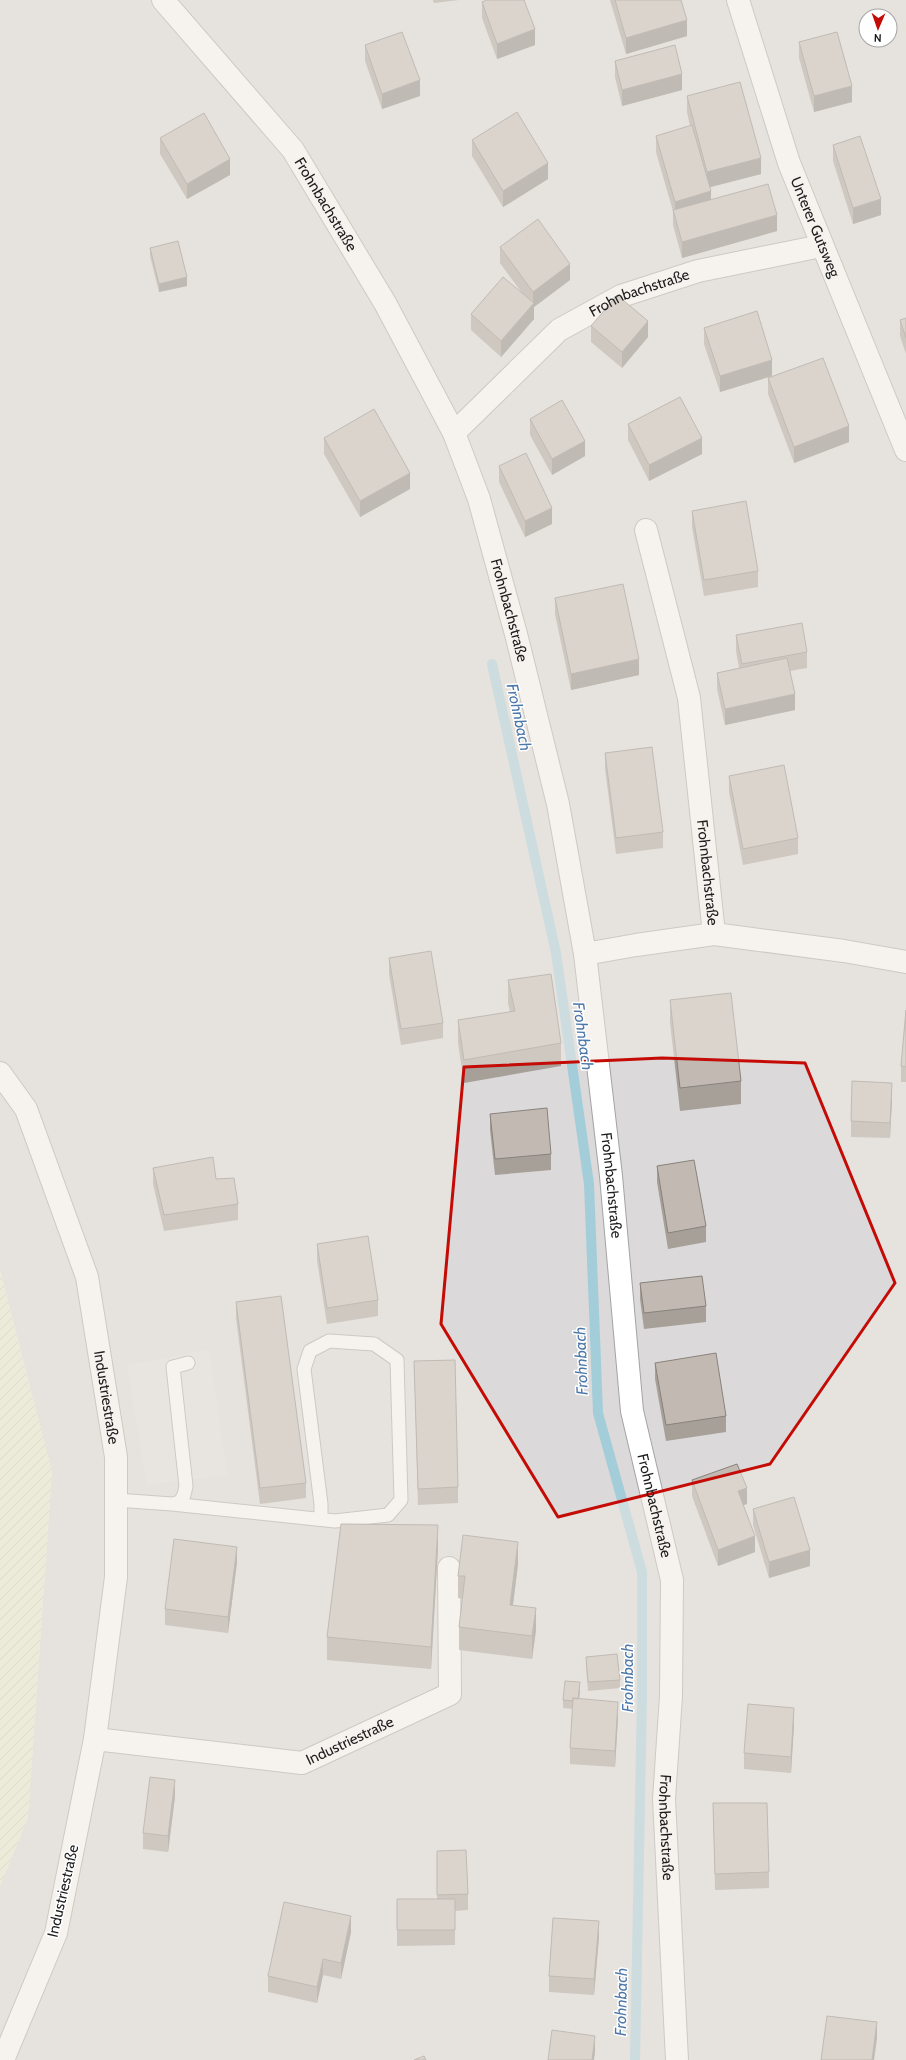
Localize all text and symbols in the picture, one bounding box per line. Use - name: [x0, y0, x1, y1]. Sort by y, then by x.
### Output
- north arrow: [858, 8, 898, 48]
- text: N: [874, 31, 882, 45]
- street label: Frohnbachstraße: [291, 154, 361, 255]
- street label: Unterer Gutsweg: [787, 174, 844, 281]
- street label: Frohnbachstraße: [586, 265, 692, 321]
- street label: Frohnbachstraße: [487, 556, 532, 664]
- water label: Frohnbach: [503, 682, 535, 752]
- street label: Frohnbachstraße: [693, 819, 722, 927]
- water label: Frohnbach: [569, 1001, 597, 1071]
- street label: Frohnbachstraße: [597, 1131, 626, 1239]
- water label: Frohnbach: [570, 1326, 592, 1396]
- street label: Industriestraße: [90, 1349, 123, 1446]
- street label: Frohnbachstraße: [633, 1452, 675, 1560]
- water label: Frohnbach: [618, 1644, 637, 1712]
- street label: Industriestraße: [303, 1712, 397, 1769]
- street label: Frohnbachstraße: [655, 1774, 677, 1881]
- street label: Industriestraße: [44, 1843, 82, 1939]
- water label: Frohnbach: [611, 1968, 631, 2036]

